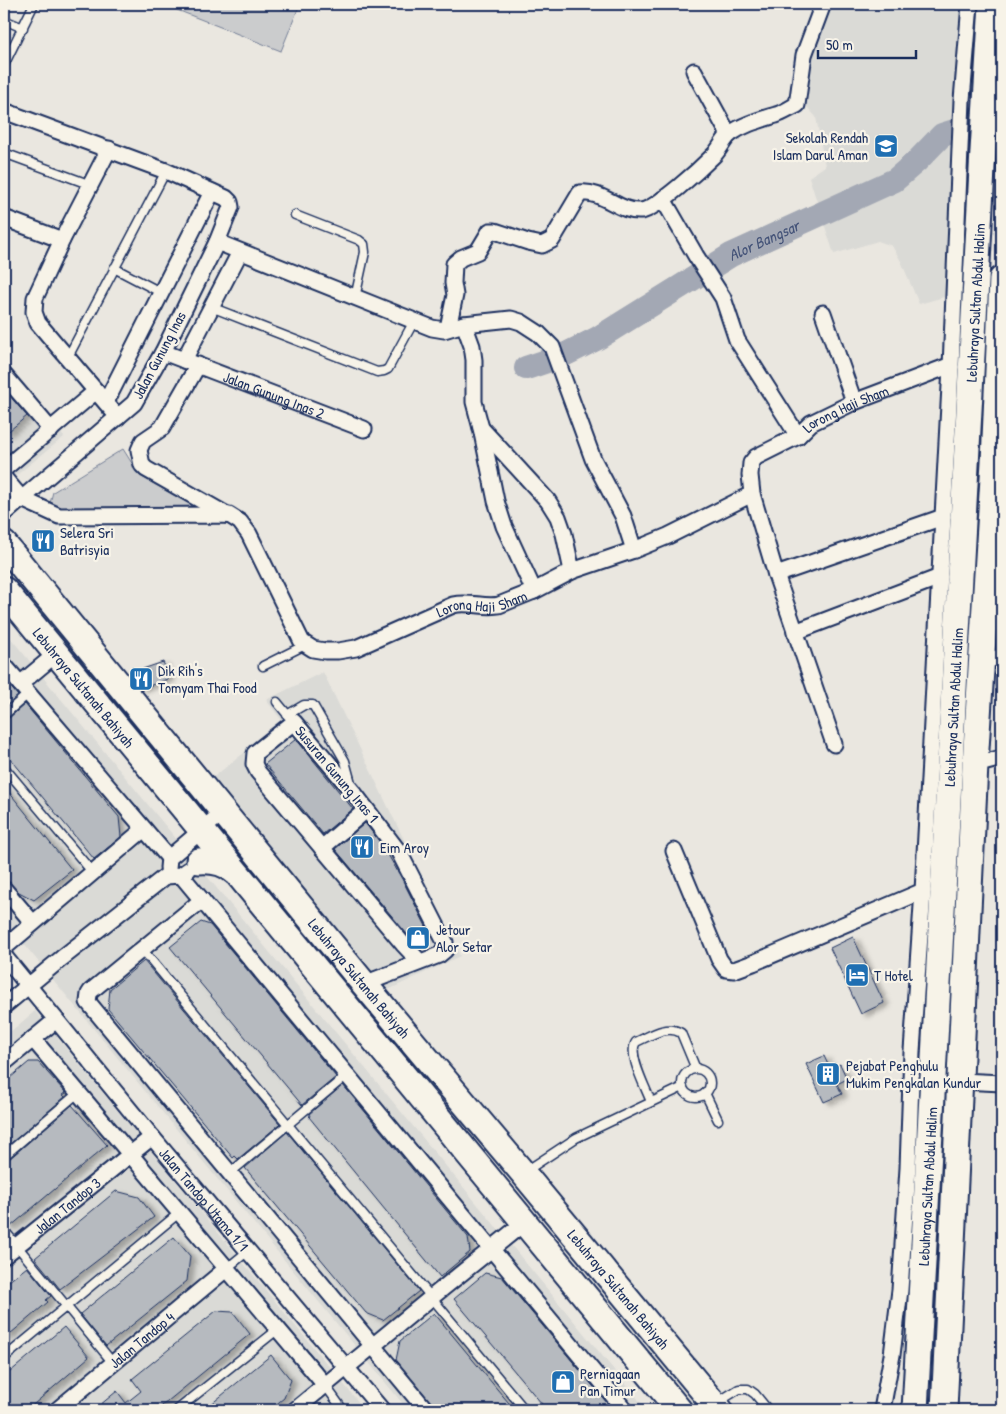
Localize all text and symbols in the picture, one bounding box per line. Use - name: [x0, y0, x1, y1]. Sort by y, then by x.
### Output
- scale bar: [818, 28, 916, 60]
- text: 50 m: [826, 34, 853, 55]
- place label: Sekolah Rendah Islam Darul Aman: [773, 127, 868, 165]
- school or university icon: Sekolah Rendah Islam Darul Aman: [873, 133, 899, 159]
- water label: Alor Bangsar: [725, 213, 804, 266]
- street label: Lebuhraya Sultan Abdul Halim: [960, 223, 990, 383]
- street label: Jalan Gunung Inas: [127, 307, 191, 402]
- street label: Jalan Gunung Inas 2: [220, 366, 328, 424]
- street label: Lorong Haji Sham: [797, 379, 891, 437]
- place label: Selera Sri Batrisyia: [60, 522, 114, 560]
- restaurant icon: Selera Sri Batrisyia: [30, 528, 56, 554]
- street label: Lorong Haji Sham: [433, 584, 530, 622]
- street label: Lebuhraya Sultanah Bahiyah: [28, 623, 140, 752]
- street label: Lebuhraya Sultan Abdul Halim: [938, 627, 968, 787]
- place label: Dik Rih's Tomyam Thai Food: [158, 660, 257, 698]
- restaurant icon: Dik Rih's Tomyam Thai Food: [128, 666, 154, 692]
- street label: Susuran Gunung Inas 1: [290, 721, 384, 827]
- restaurant icon: Eim Aroy: [349, 834, 375, 860]
- place label: Eim Aroy: [380, 837, 429, 858]
- street label: Lebuhraya Sultanah Bahiyah: [304, 914, 415, 1042]
- place label: Jetour Alor Setar: [436, 919, 492, 957]
- shop icon: Jetour Alor Setar: [405, 925, 431, 951]
- hotel icon: T Hotel: [844, 962, 870, 988]
- place label: T Hotel: [874, 965, 913, 986]
- place label: Pejabat Penghulu Mukim Pengkalan Kundur: [846, 1055, 981, 1093]
- building icon: Pejabat Penghulu Mukim Pengkalan Kundur: [815, 1061, 841, 1087]
- street label: Lebuhraya Sultan Abdul Halim: [912, 1106, 942, 1266]
- street label: Jalan Tandop Utama 1/1: [155, 1143, 254, 1255]
- street label: Jalan Tandop 3: [29, 1172, 105, 1238]
- street label: Lebuhraya Sultanah Bahiyah: [563, 1225, 675, 1353]
- street label: Jalan Tandop 4: [105, 1306, 179, 1373]
- place label: Perniagaan Pan Timur: [580, 1363, 640, 1401]
- shop icon: Perniagaan Pan Timur: [550, 1369, 576, 1395]

